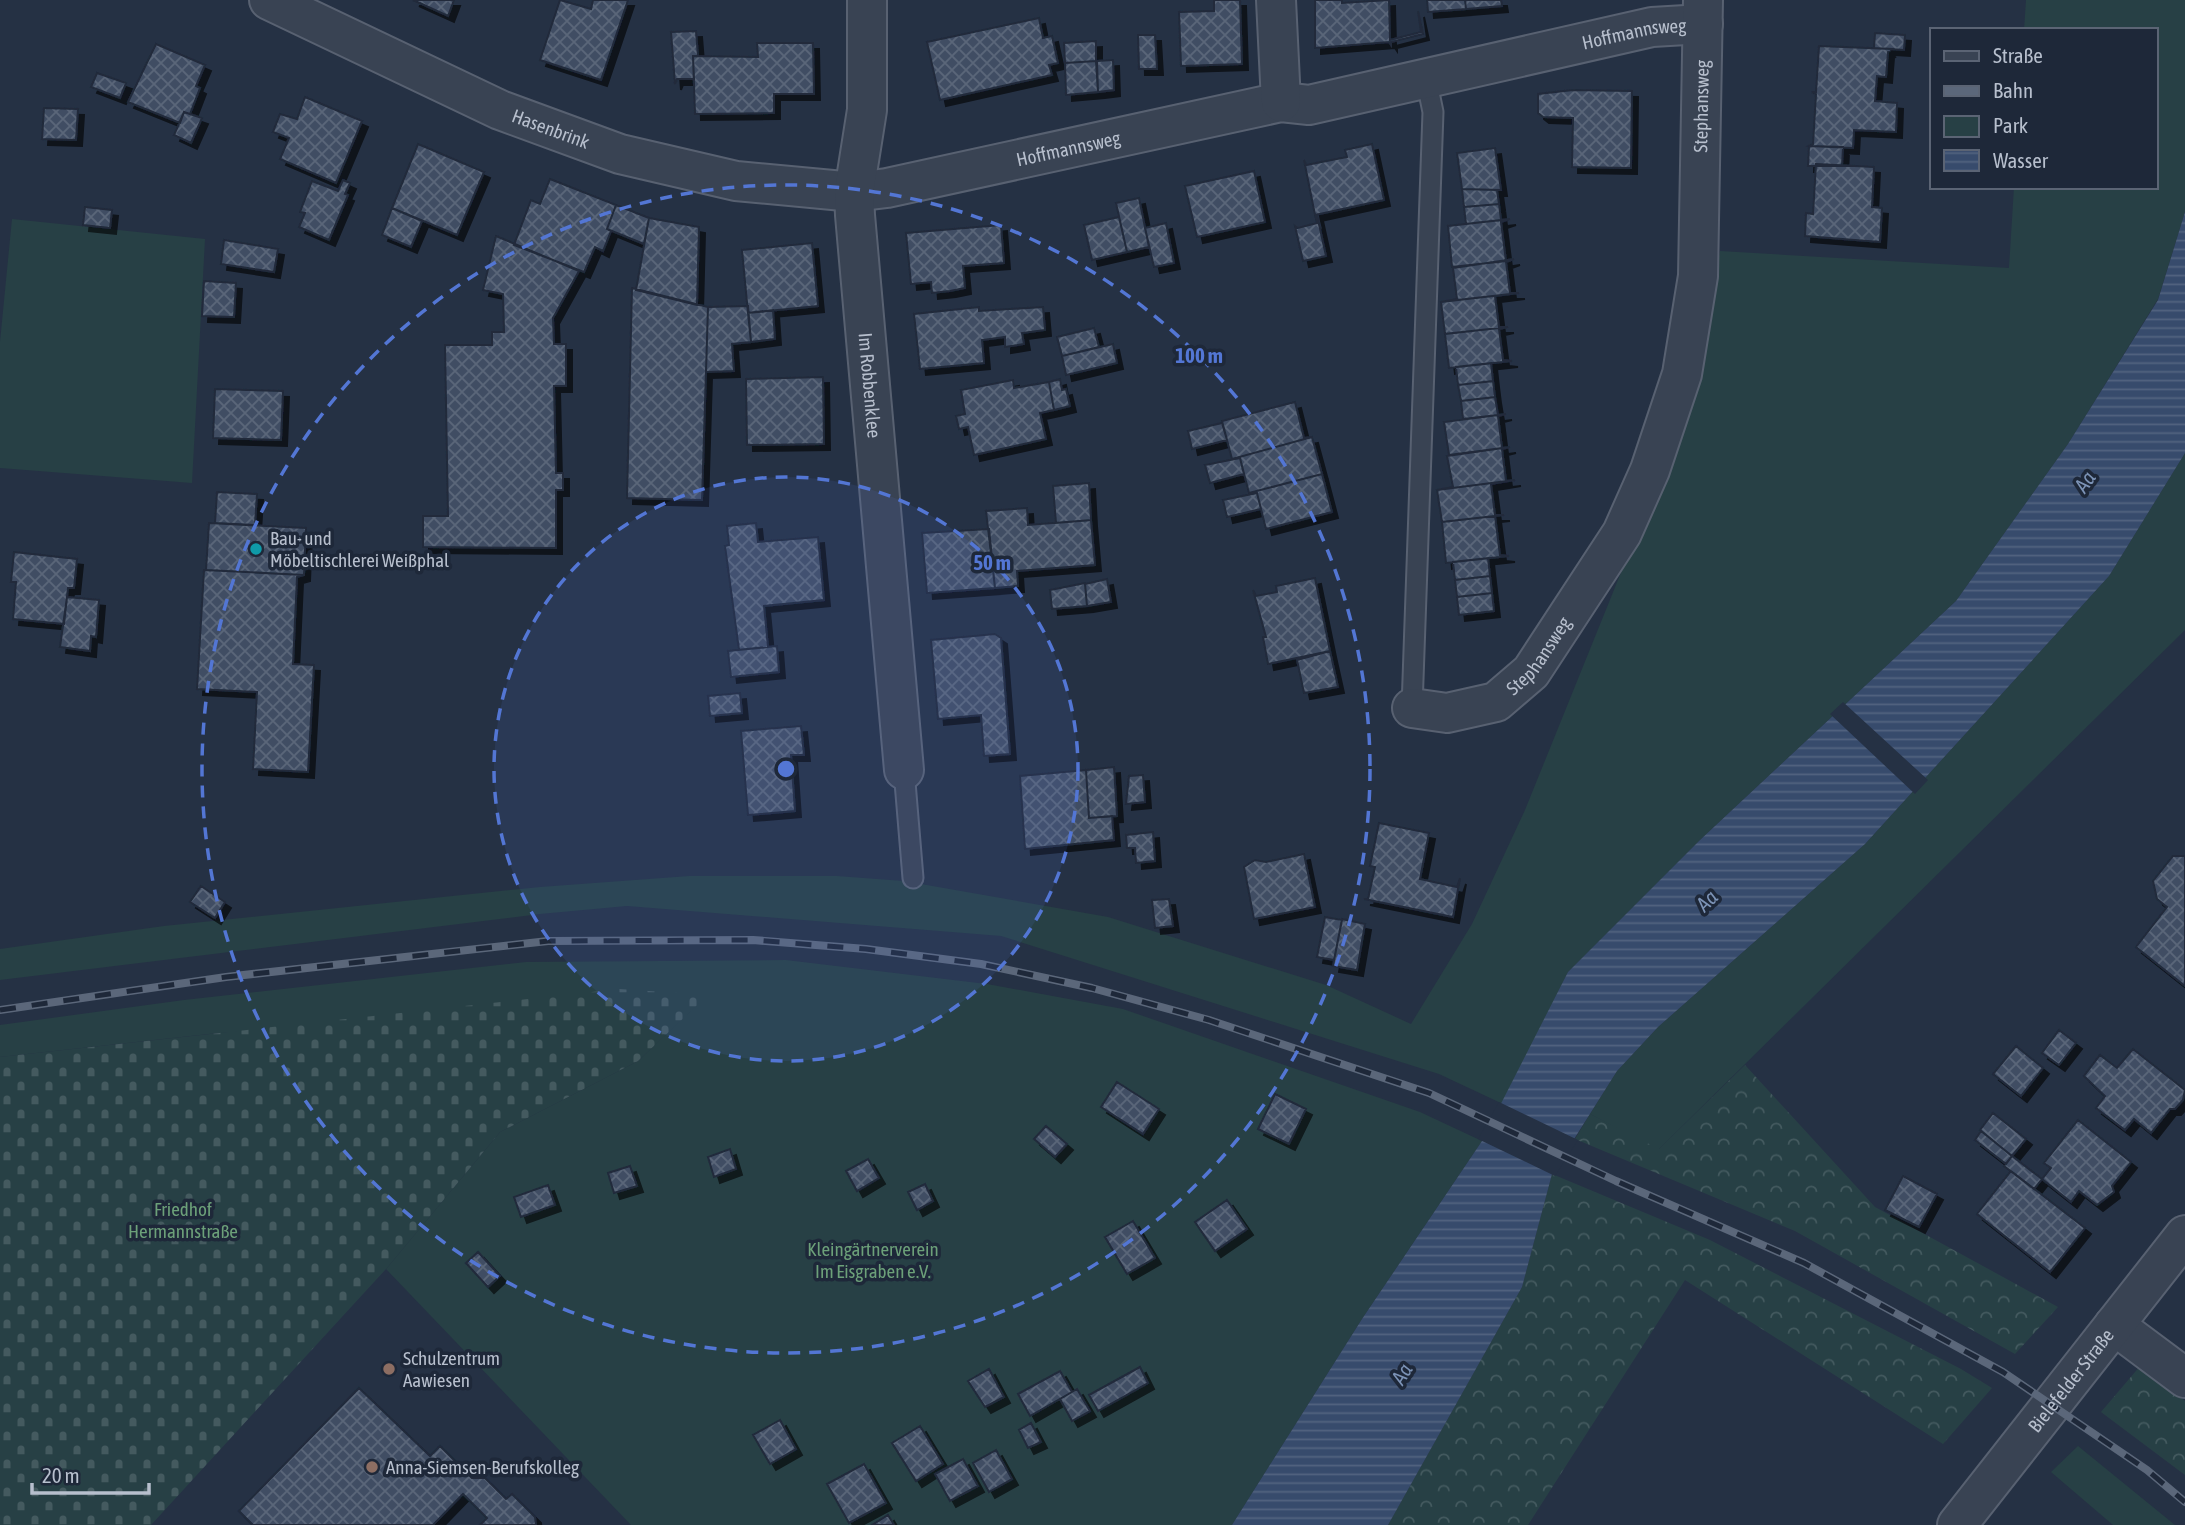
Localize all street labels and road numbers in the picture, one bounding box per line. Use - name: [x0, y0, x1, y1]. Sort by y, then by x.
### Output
- street label: Hoffmannsweg: [1580, 14, 1688, 54]
- street label: Stephansweg: [1689, 59, 1713, 153]
- street label: Hasenbrink: [509, 104, 593, 153]
- street label: Hoffmannsweg: [1014, 126, 1123, 170]
- street label: Im Robbenklee: [854, 332, 886, 439]
- street label: Stephansweg: [1502, 612, 1576, 699]
- street label: Bielefelder Straße: [2023, 1324, 2118, 1436]

